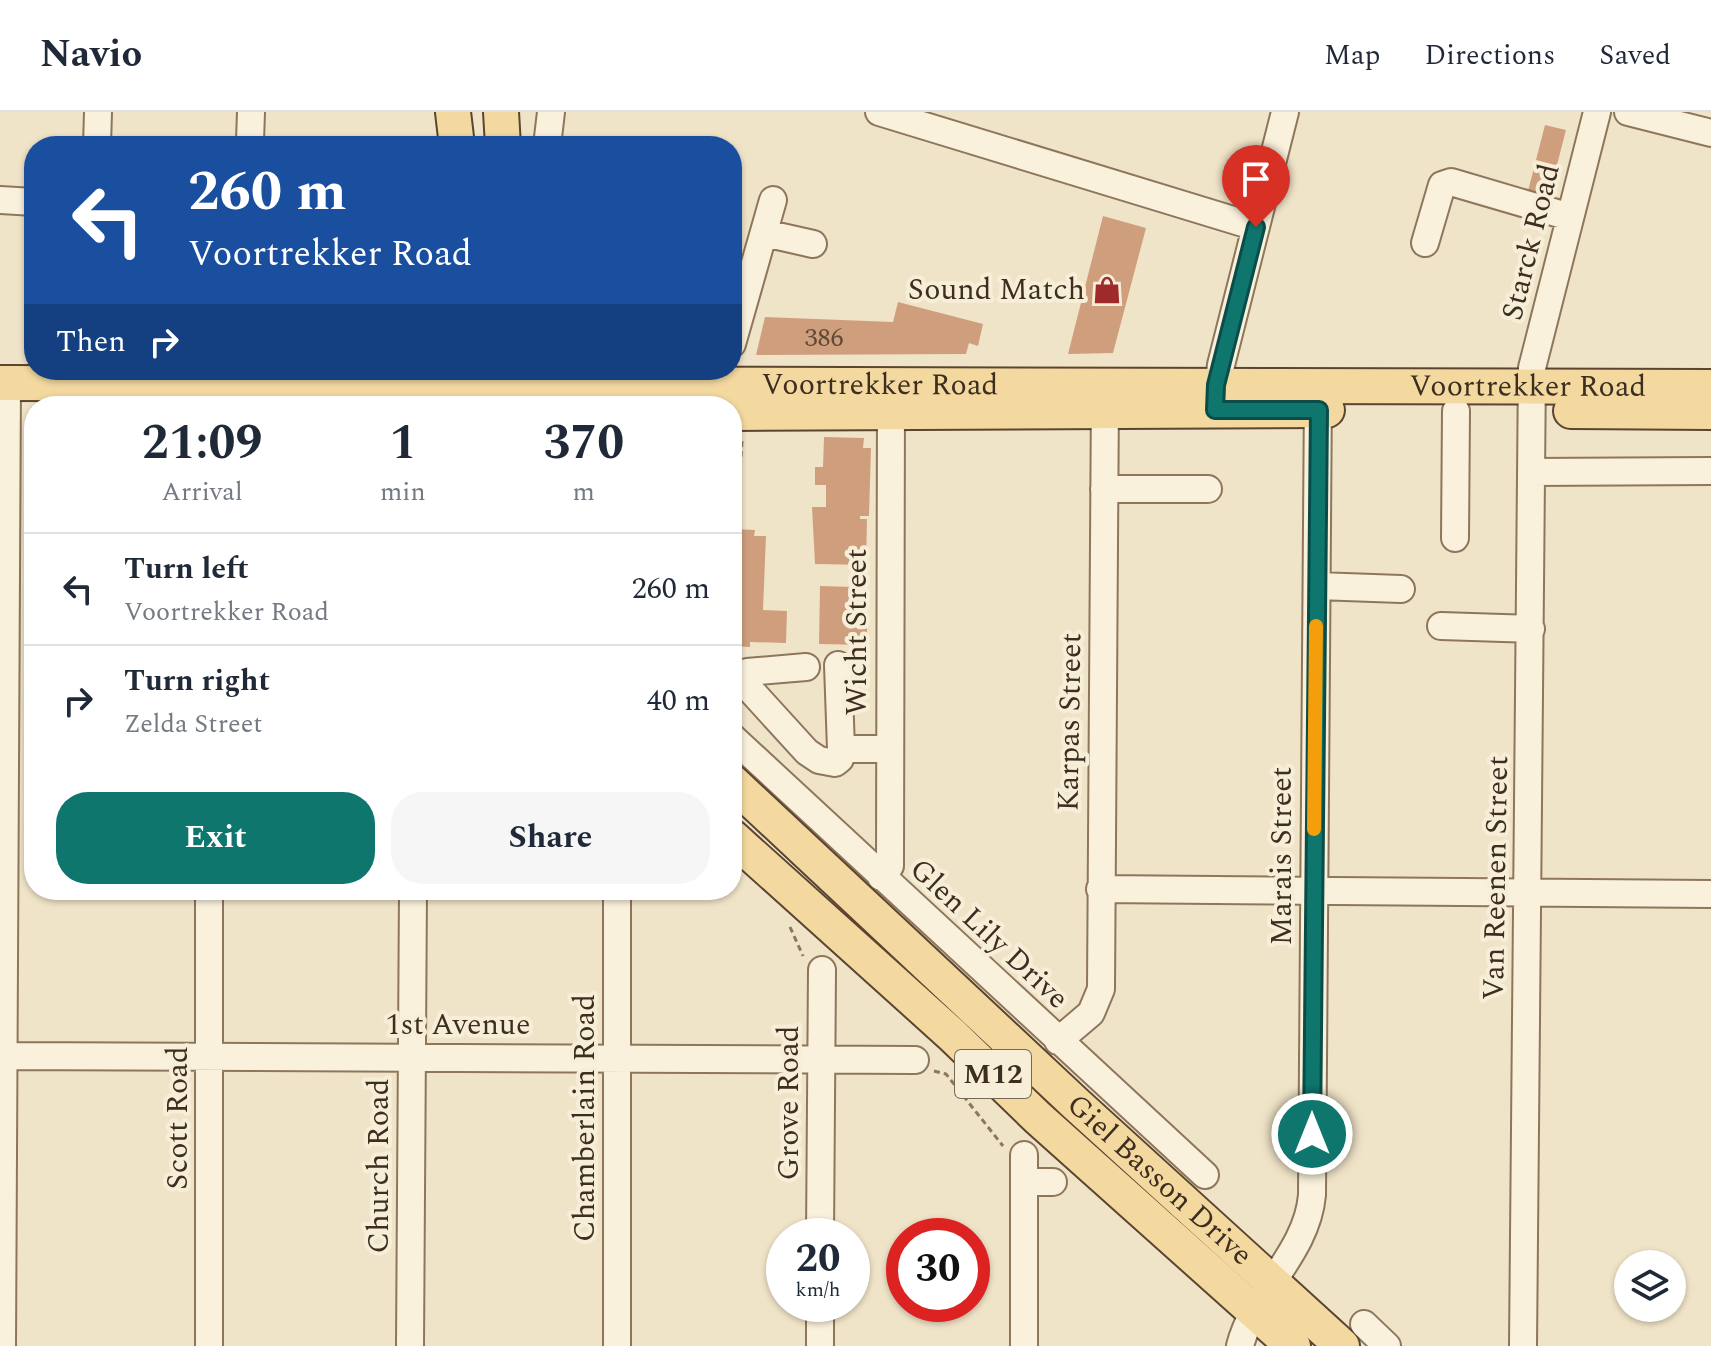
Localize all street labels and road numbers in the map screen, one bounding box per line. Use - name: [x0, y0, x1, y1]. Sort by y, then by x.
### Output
- street label: Starck Road: [1489, 159, 1573, 325]
- street label: Voortrekker Road: [762, 362, 998, 408]
- street label: Voortrekker Road: [1410, 363, 1646, 410]
- street label: Wicht Street: [834, 548, 880, 716]
- street label: Karpas Street: [1045, 632, 1095, 812]
- street label: Van Reenen Street: [1471, 755, 1521, 1001]
- street label: Marais Street: [1259, 767, 1305, 945]
- street label: Glen Lily Drive: [899, 848, 1079, 1020]
- street label: Chamberlain Road: [562, 994, 608, 1242]
- street label: 1st Avenue: [386, 1002, 530, 1048]
- street label: Grove Road: [766, 1025, 812, 1181]
- street label: Scott Road: [155, 1046, 201, 1190]
- road number: M12: [955, 1050, 1031, 1098]
- street label: Church Road: [356, 1079, 402, 1253]
- street label: Giel Basson Drive: [1056, 1083, 1263, 1277]

